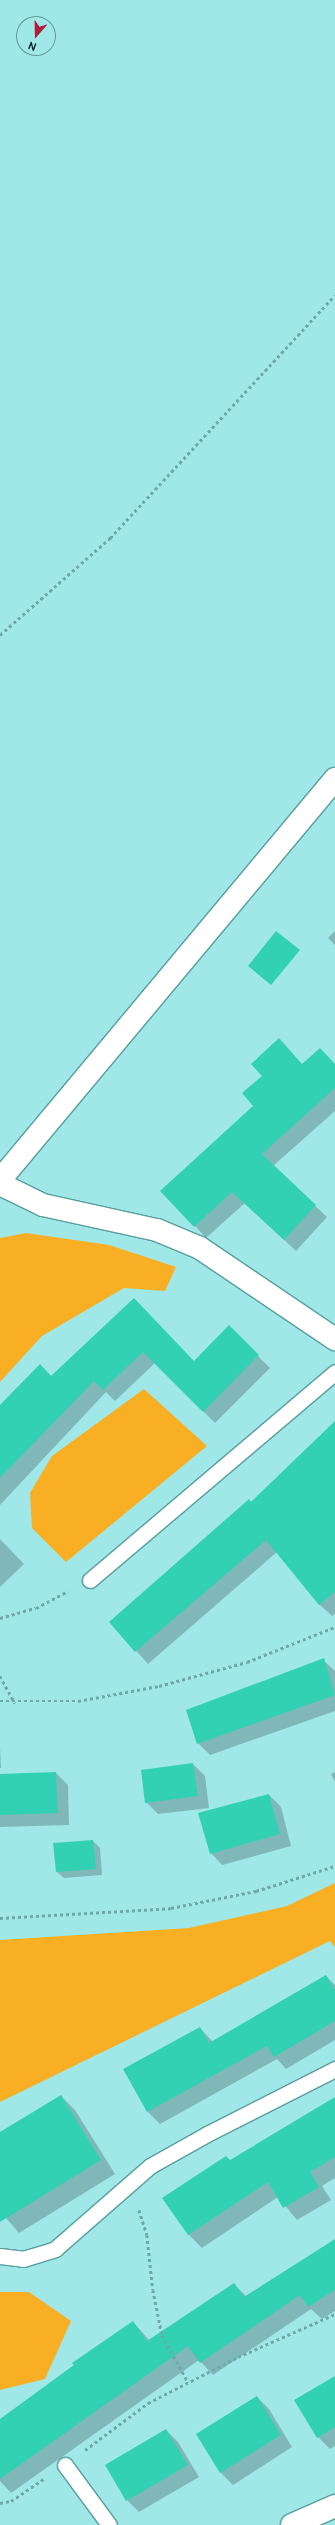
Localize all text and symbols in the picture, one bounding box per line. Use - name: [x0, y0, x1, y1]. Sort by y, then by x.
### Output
- north arrow: [16, 16, 56, 56]
- text: N: [26, 38, 38, 54]

